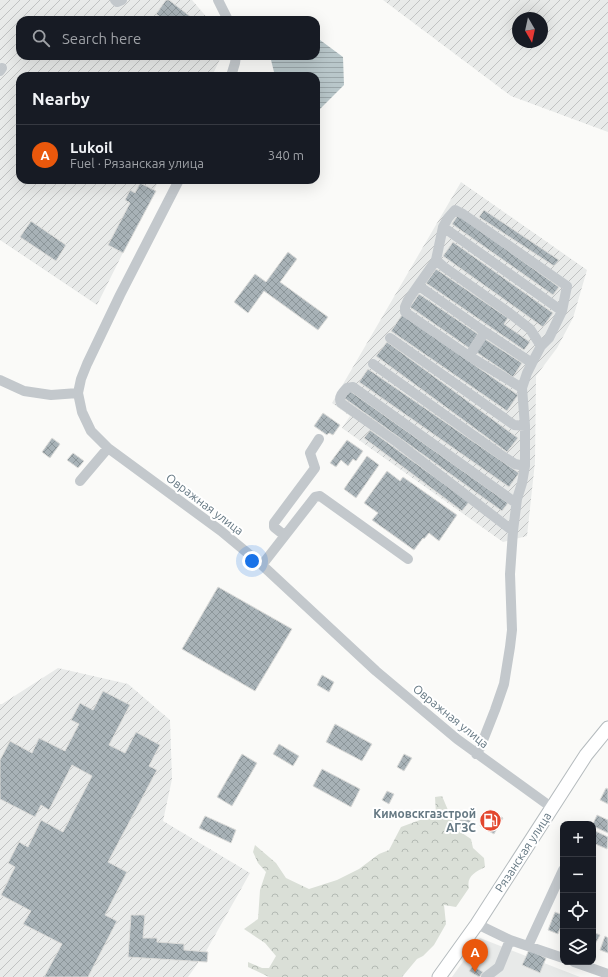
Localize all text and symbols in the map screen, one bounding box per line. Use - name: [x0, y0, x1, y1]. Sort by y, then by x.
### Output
- north arrow: [512, 12, 548, 48]
- search box: [16, 16, 320, 60]
- icon: search: [30, 27, 52, 49]
- text: Search here: [62, 30, 141, 47]
- text: Nearby: [32, 89, 90, 108]
- text: Lukoil: [70, 139, 113, 156]
- text: A: [40, 148, 50, 162]
- text: 340 m: [268, 148, 304, 162]
- text: Fuel · Рязанская улица: [70, 156, 204, 170]
- street label: Овражная улица: [164, 471, 246, 537]
- your location: [242, 551, 262, 571]
- street label: Овражная улица: [411, 682, 491, 750]
- place label: Кимовскгазстрой АГЗС: [373, 807, 476, 834]
- fuel station icon: Кимовскгазстрой АГЗС: [478, 807, 504, 833]
- street label: Рязанская улица: [492, 810, 554, 894]
- map controls: [560, 821, 596, 965]
- button: +: [560, 821, 596, 857]
- button: −: [560, 857, 596, 893]
- button: locate: [560, 893, 596, 929]
- button: layers: [560, 929, 596, 965]
- pin: A: [462, 939, 488, 972]

